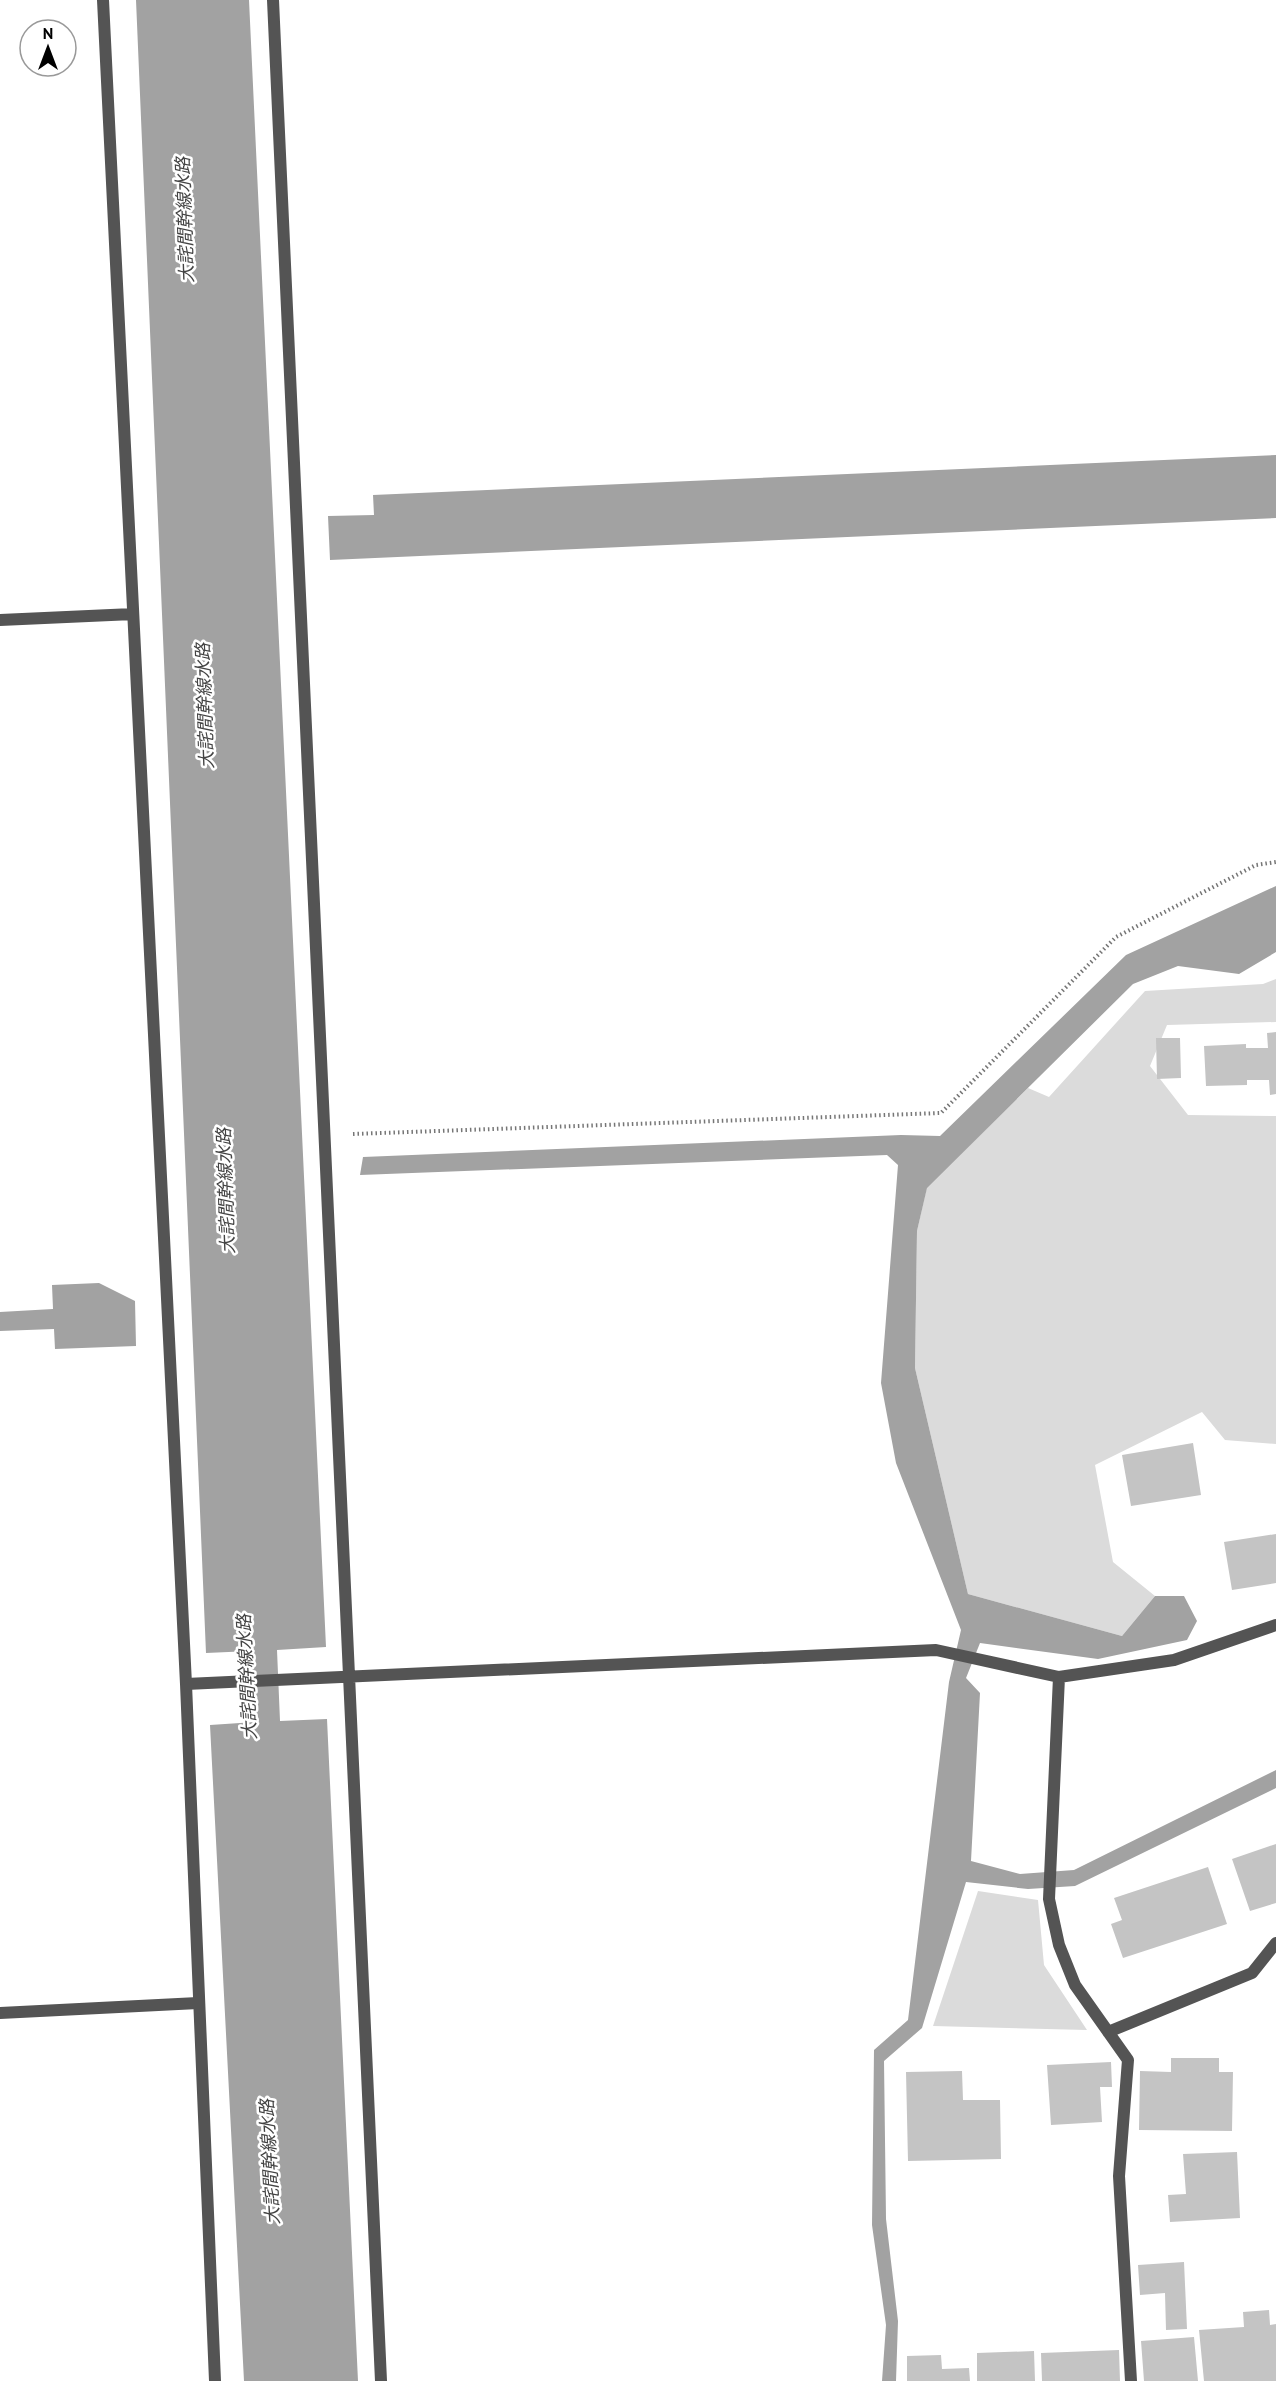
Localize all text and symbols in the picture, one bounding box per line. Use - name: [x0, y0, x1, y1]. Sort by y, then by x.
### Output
- north arrow: [18, 18, 78, 78]
- text: N: [43, 23, 53, 43]
- water label: 大詫間幹線水路: [171, 155, 198, 283]
- water label: 大詫間幹線水路: [191, 641, 218, 769]
- water label: 大詫間幹線水路: [212, 1126, 239, 1254]
- water label: 大詫間幹線水路: [232, 1612, 261, 1741]
- water label: 大詫間幹線水路: [255, 2097, 284, 2226]

